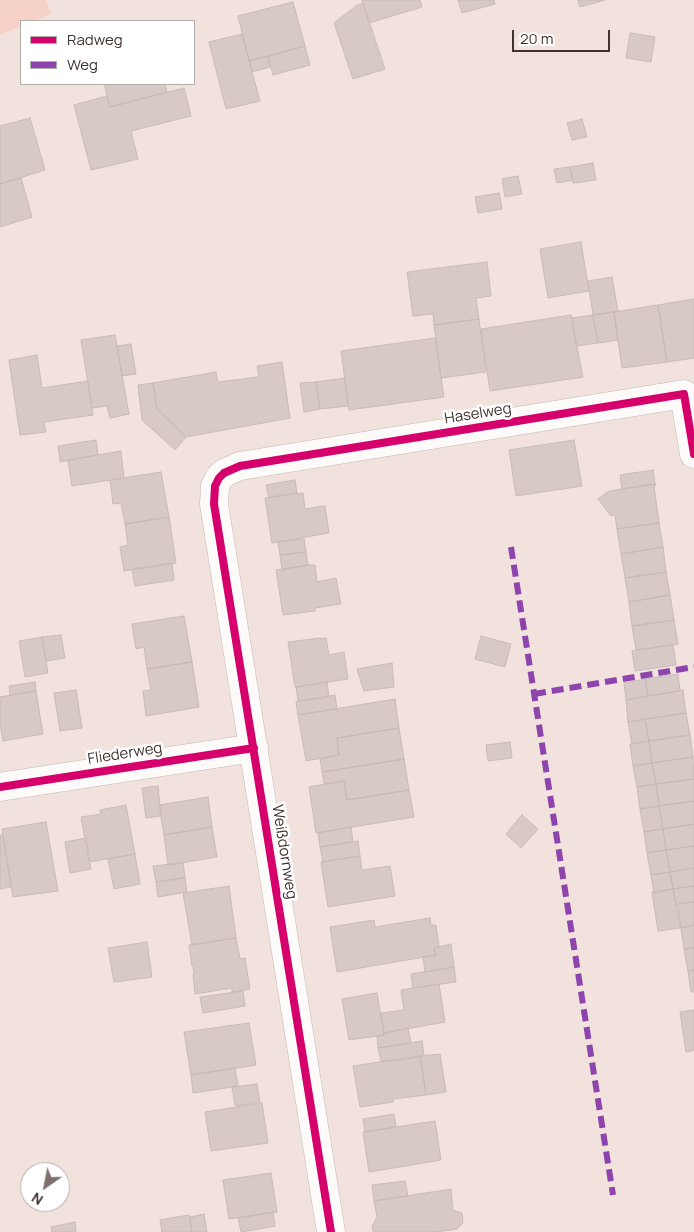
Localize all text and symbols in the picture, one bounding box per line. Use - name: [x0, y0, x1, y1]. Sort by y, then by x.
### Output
- legend: [20, 20, 195, 85]
- scale bar: [514, 20, 612, 52]
- text: 20 m: [520, 28, 553, 49]
- text: Radweg: [67, 29, 123, 50]
- text: Weg: [67, 54, 98, 75]
- street label: Haselweg: [443, 400, 513, 428]
- street label: Fliederweg: [86, 739, 164, 769]
- street label: Weißdornweg: [268, 804, 300, 900]
- north arrow: [20, 1162, 70, 1212]
- text: N: [28, 1188, 46, 1210]

